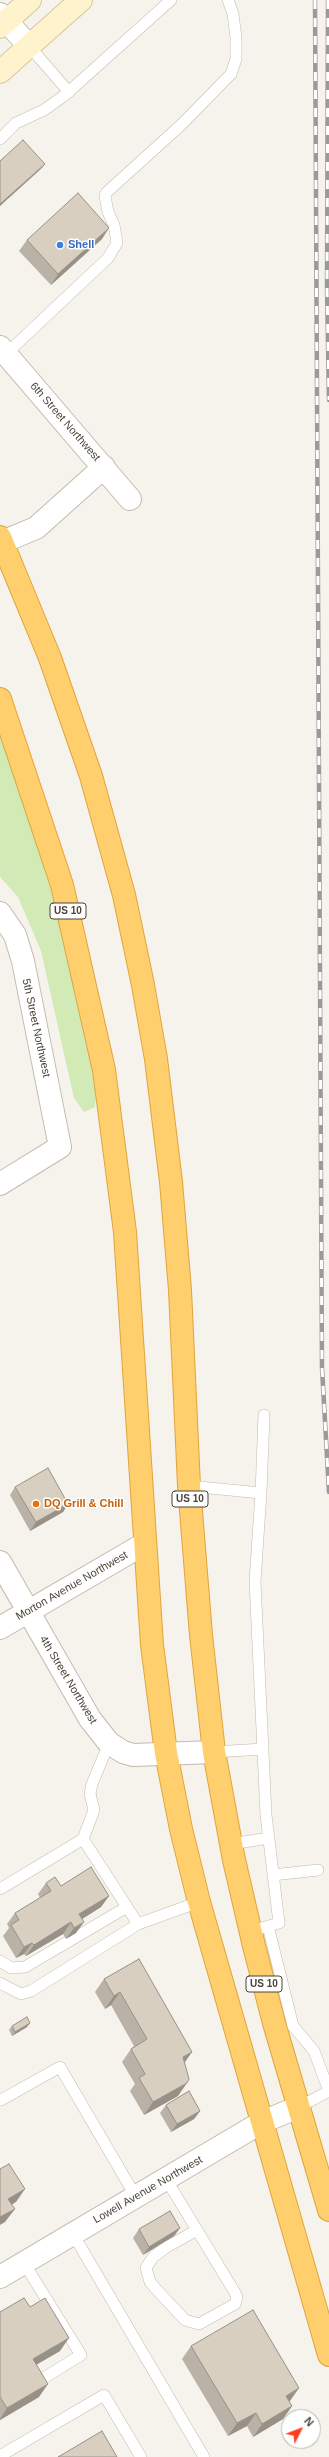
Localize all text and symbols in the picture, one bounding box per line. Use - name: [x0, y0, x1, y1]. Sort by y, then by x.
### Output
- place label: Shell: [68, 238, 94, 252]
- marker: Shell: [55, 240, 65, 250]
- street label: 6th Street Northwest: [27, 380, 103, 464]
- road number: US 10: [50, 903, 86, 919]
- street label: 5th Street Northwest: [19, 978, 53, 1078]
- road number: US 10: [172, 1491, 208, 1507]
- place label: DQ Grill & Chill: [44, 1497, 123, 1511]
- marker: DQ Grill & Chill: [31, 1499, 41, 1509]
- street label: Morton Avenue Northwest: [14, 1549, 130, 1623]
- street label: 4th Street Northwest: [37, 1634, 99, 1726]
- road number: US 10: [246, 1976, 282, 1992]
- street label: Lowell Avenue Northwest: [91, 2153, 205, 2227]
- north arrow: [281, 2409, 321, 2449]
- text: N: [302, 2415, 316, 2429]

